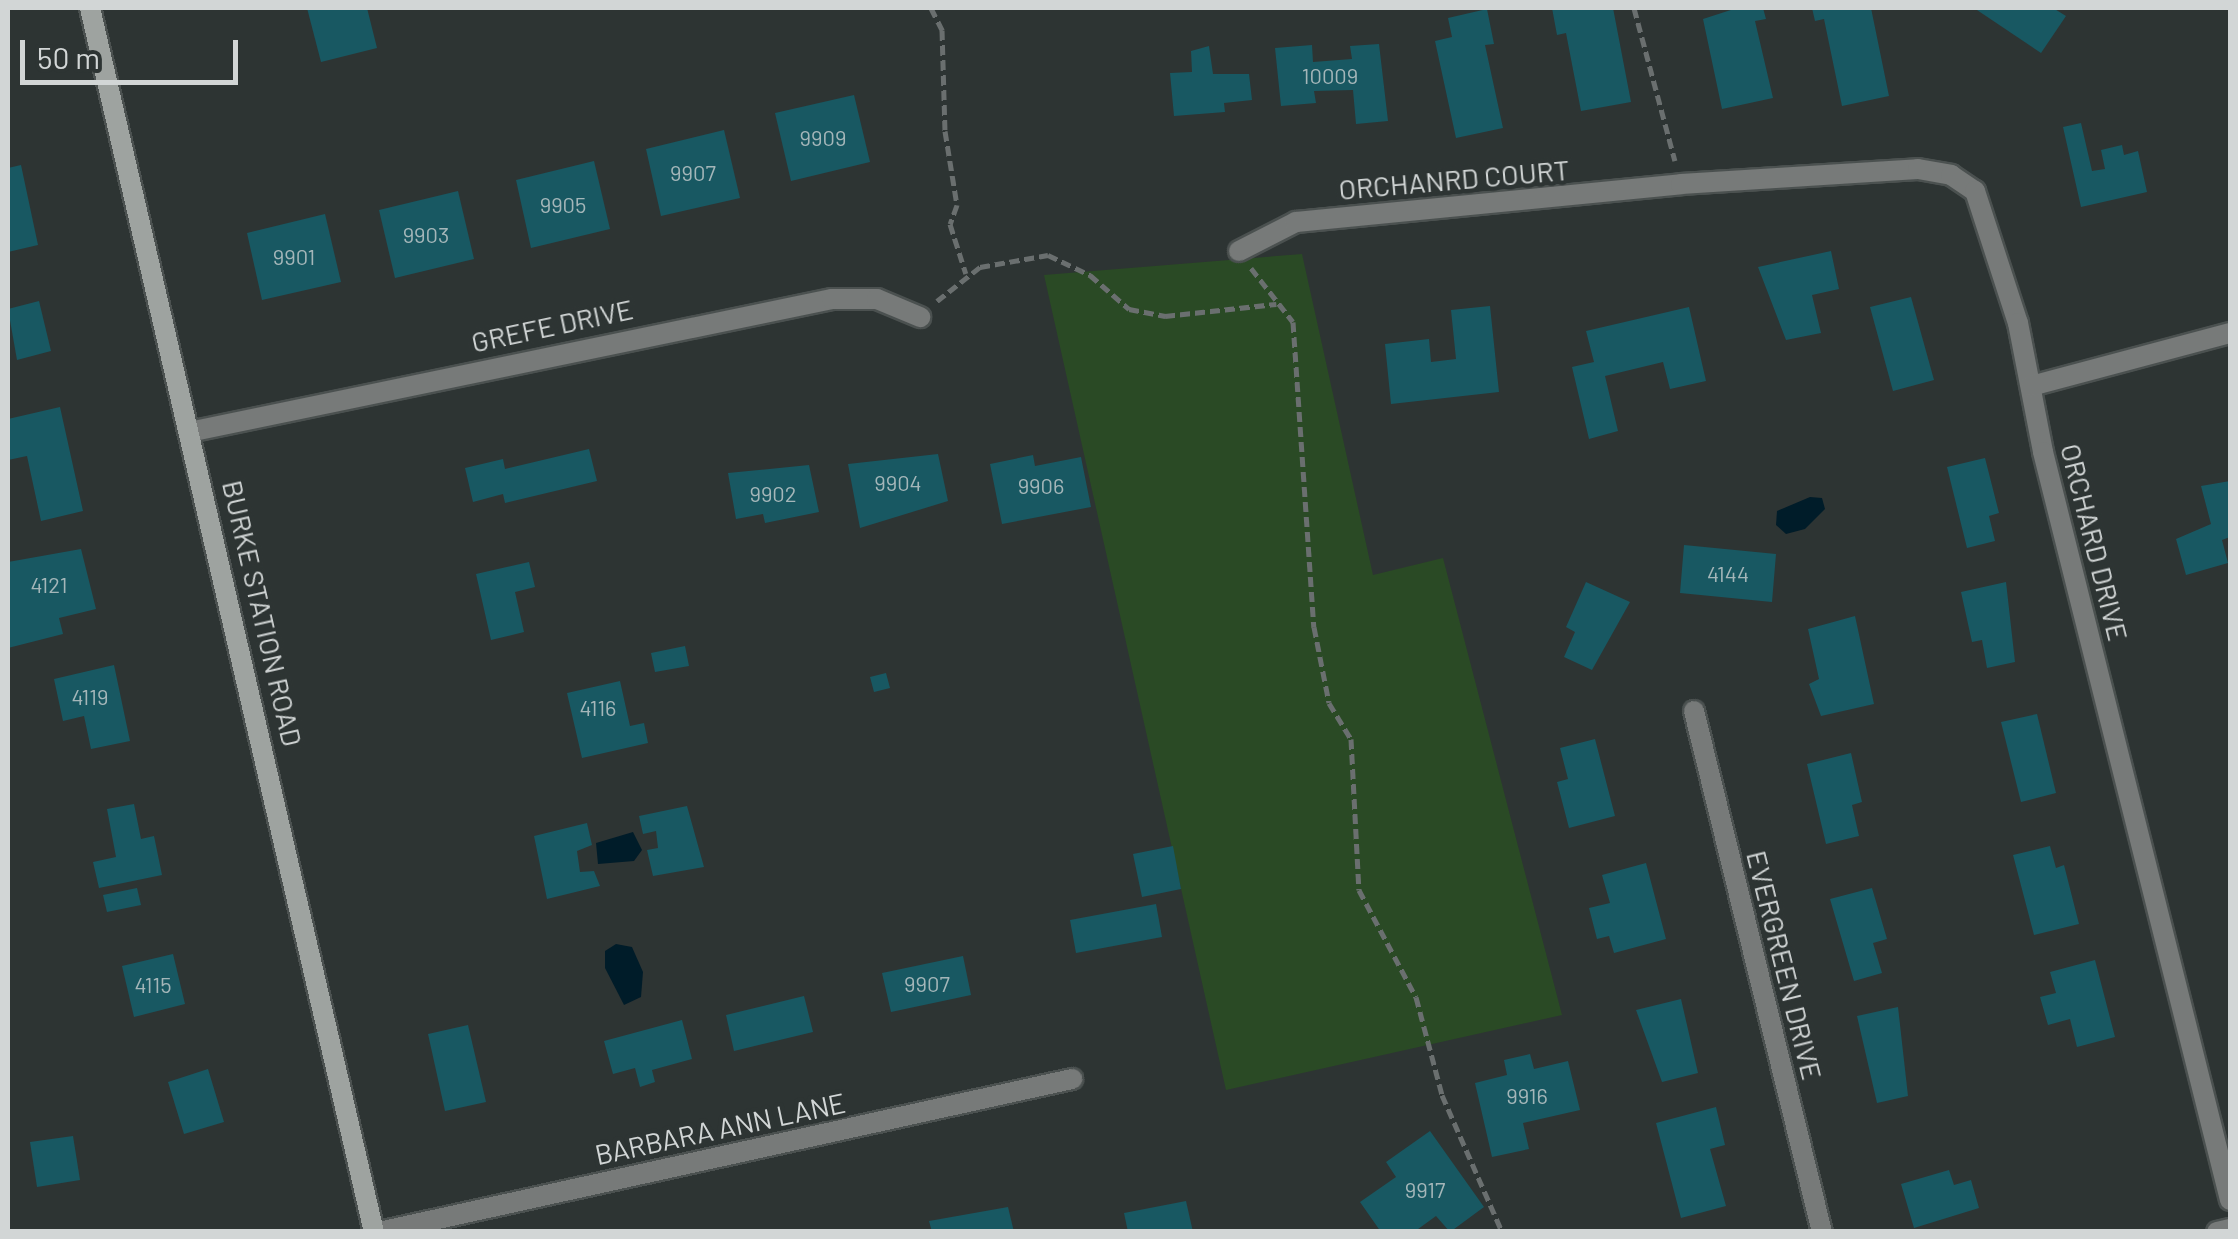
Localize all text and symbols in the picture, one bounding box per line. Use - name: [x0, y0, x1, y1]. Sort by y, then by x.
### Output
- scale bar: [25, 20, 242, 82]
- text: 50 m: [37, 39, 100, 75]
- house number: 10009: [1302, 63, 1358, 89]
- house number: 9909: [800, 125, 846, 151]
- street label: ORCHANRD COURT: [1337, 152, 1571, 206]
- house number: 9907: [670, 160, 716, 186]
- house number: 9905: [540, 192, 586, 218]
- house number: 9903: [403, 222, 449, 248]
- house number: 9901: [273, 244, 315, 270]
- street label: GREFE DRIVE: [468, 291, 636, 359]
- street label: ORCHARD DRIVE: [2054, 440, 2136, 644]
- house number: 9904: [874, 470, 922, 496]
- house number: 9906: [1018, 473, 1064, 499]
- street label: BURKE STATION ROAD: [216, 477, 310, 749]
- house number: 9902: [749, 481, 797, 507]
- house number: 4144: [1707, 561, 1749, 587]
- house number: 4121: [31, 572, 67, 598]
- house number: 4119: [71, 684, 109, 710]
- house number: 4116: [580, 695, 616, 721]
- street label: EVERGREEN DRIVE: [1740, 847, 1830, 1083]
- house number: 9907: [904, 971, 950, 997]
- house number: 4115: [135, 972, 171, 998]
- house number: 9916: [1506, 1083, 1548, 1109]
- street label: BARBARA ANN LANE: [592, 1085, 848, 1171]
- house number: 9917: [1405, 1177, 1445, 1203]

